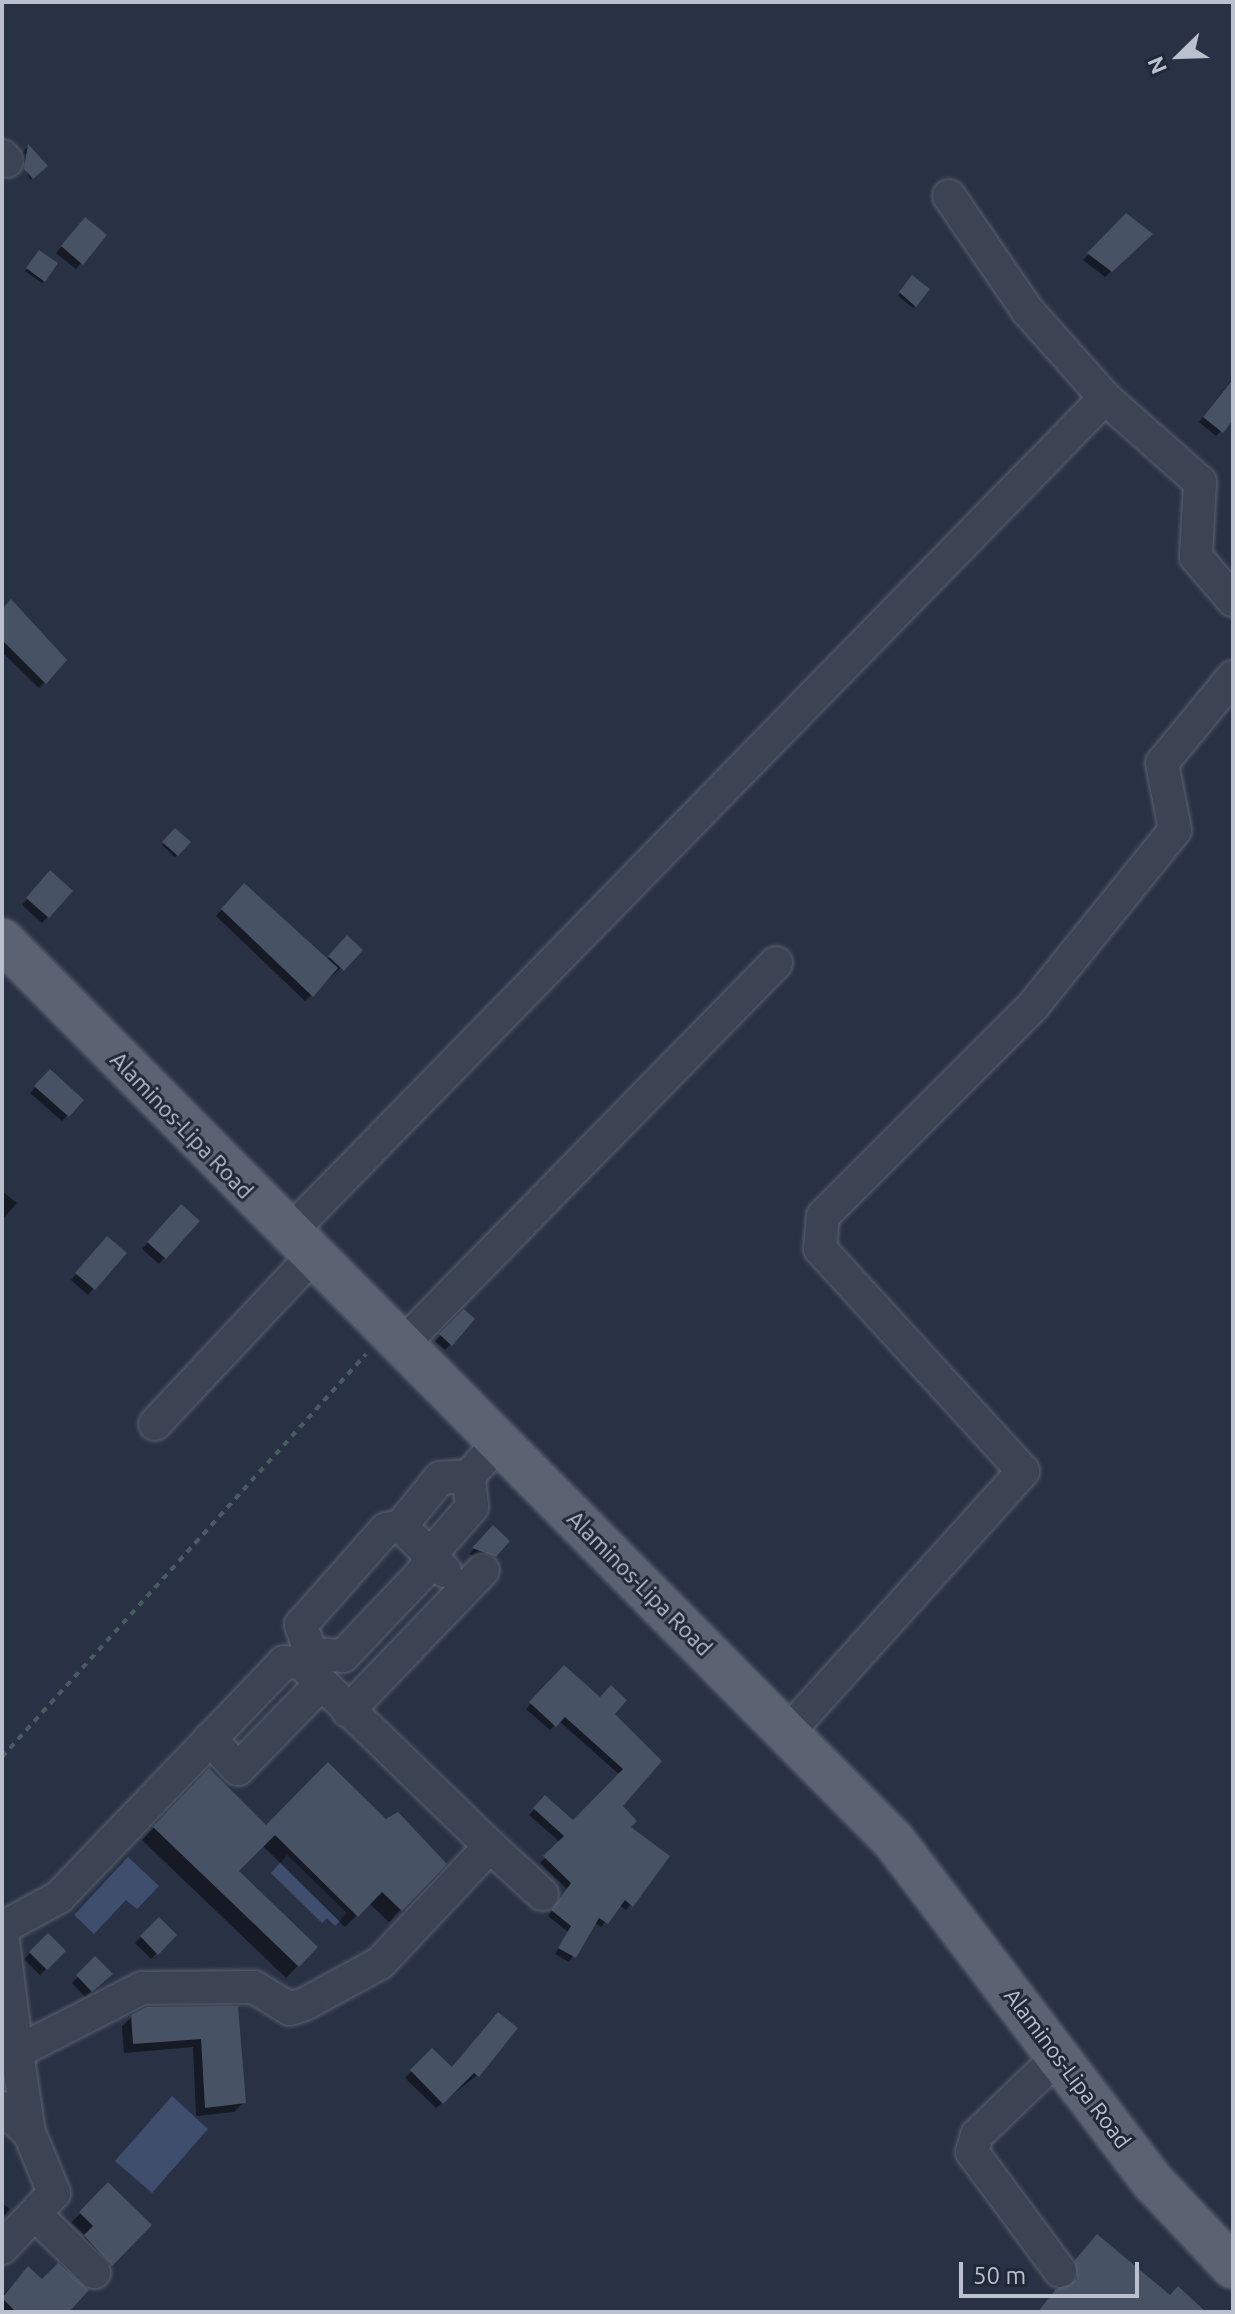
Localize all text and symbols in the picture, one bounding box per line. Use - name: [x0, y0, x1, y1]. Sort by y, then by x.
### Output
- north arrow: [1139, 16, 1219, 96]
- text: N: [1142, 53, 1171, 78]
- street label: Alaminos-Lipa Road: [105, 1046, 259, 1204]
- street label: Alaminos-Lipa Road: [562, 1505, 718, 1661]
- street label: Alaminos-Lipa Road: [999, 1983, 1137, 2153]
- scale bar: [963, 2246, 1143, 2296]
- text: 50 m: [973, 2262, 1026, 2289]

